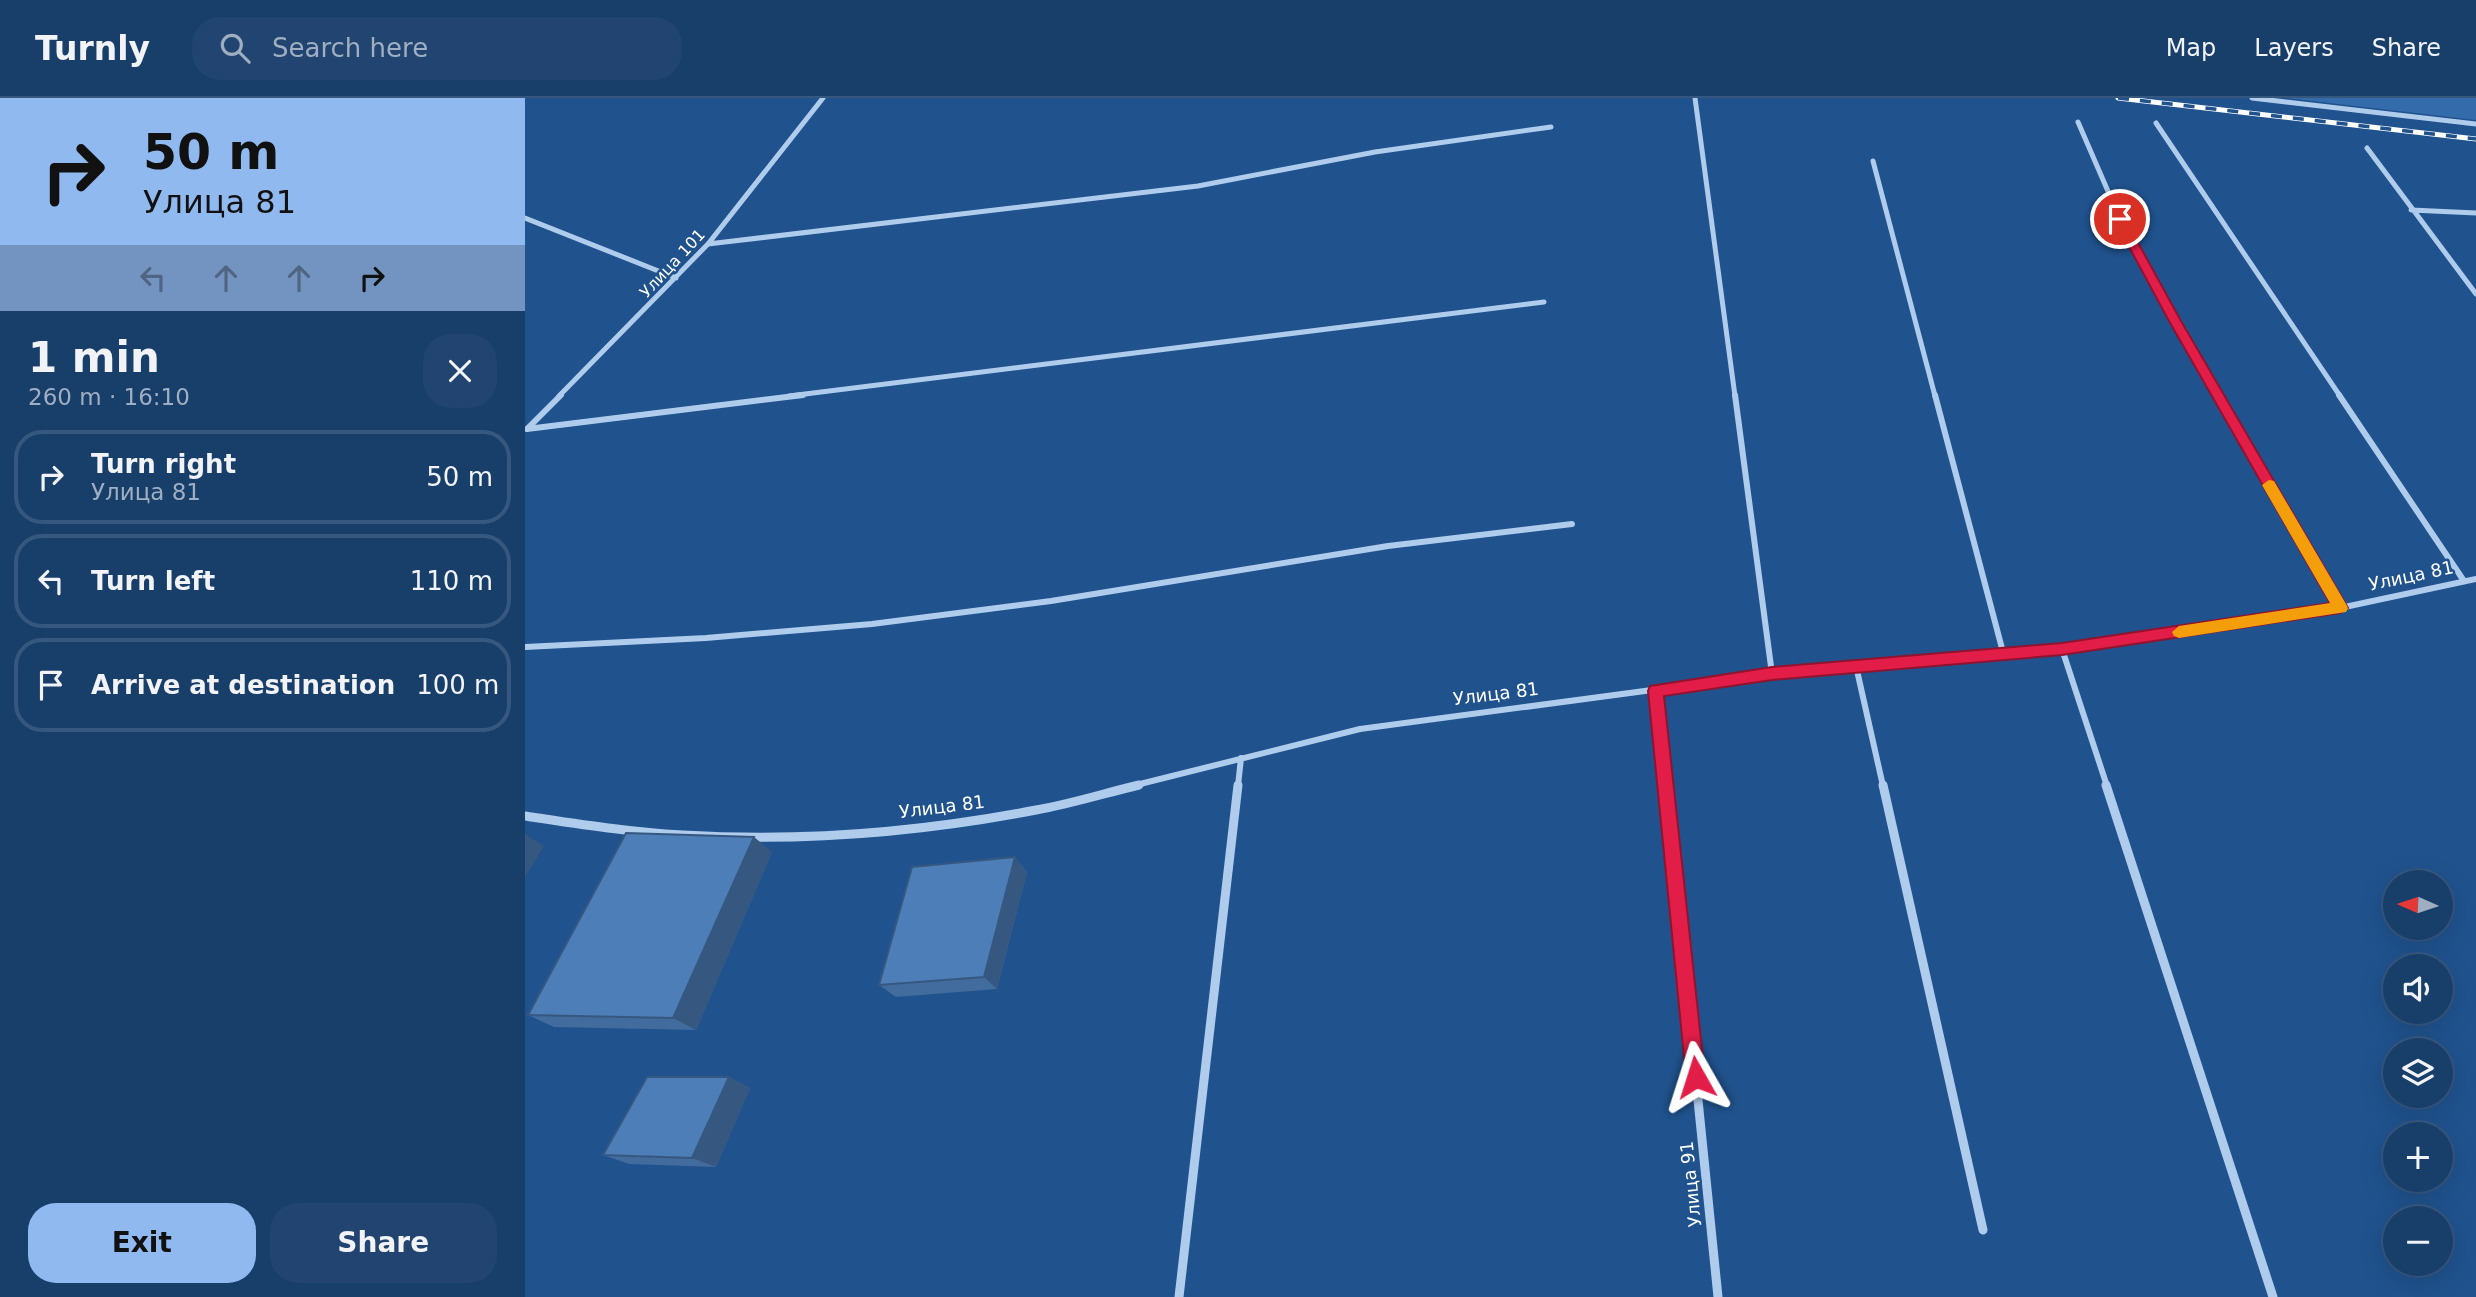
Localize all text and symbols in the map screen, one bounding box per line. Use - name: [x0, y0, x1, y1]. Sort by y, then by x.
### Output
- search box: [192, 17, 682, 80]
- text: Turnly: [35, 29, 150, 68]
- icon: search: [216, 29, 254, 67]
- text: Search here: [272, 33, 428, 63]
- text: Map: [2166, 34, 2216, 62]
- text: Layers: [2254, 34, 2334, 62]
- text: Share: [2372, 34, 2441, 62]
- text: 50 m: [143, 124, 279, 181]
- icon: right: [28, 126, 119, 217]
- text: Улица 81: [143, 183, 296, 221]
- pin: [2090, 189, 2150, 249]
- icon: arrive: [2101, 200, 2139, 238]
- street label: Улица 101: [636, 225, 709, 302]
- icon: left: [134, 259, 172, 297]
- icon: ahead: [207, 259, 245, 297]
- icon: ahead: [280, 259, 318, 297]
- icon: right: [353, 259, 391, 297]
- text: 1 min: [28, 333, 160, 382]
- button: close: [423, 334, 497, 408]
- text: 260 m · 16:10: [28, 384, 190, 410]
- text: Turn right: [91, 449, 236, 479]
- icon: right: [32, 458, 70, 496]
- text: 50 m: [426, 462, 493, 492]
- text: Улица 81: [91, 479, 201, 505]
- street label: Улица 81: [2367, 556, 2455, 595]
- icon: left: [32, 562, 70, 600]
- text: Turn left: [91, 566, 215, 596]
- text: 110 m: [410, 566, 493, 596]
- icon: arrive: [32, 666, 70, 704]
- text: Arrive at destination: [91, 670, 395, 700]
- text: 100 m: [416, 670, 499, 700]
- street label: Улица 81: [1452, 678, 1540, 709]
- street label: Улица 81: [898, 791, 986, 822]
- north arrow: [2383, 870, 2453, 940]
- map controls: [2383, 870, 2453, 1276]
- button: sound: [2383, 954, 2453, 1024]
- button: layers: [2383, 1038, 2453, 1108]
- position arrow: [1659, 1040, 1733, 1114]
- button: +: [2383, 1122, 2453, 1192]
- street label: Улица 91: [1676, 1140, 1705, 1228]
- button: Exit: [28, 1203, 256, 1283]
- button: Share: [270, 1203, 497, 1283]
- button: −: [2383, 1206, 2453, 1276]

